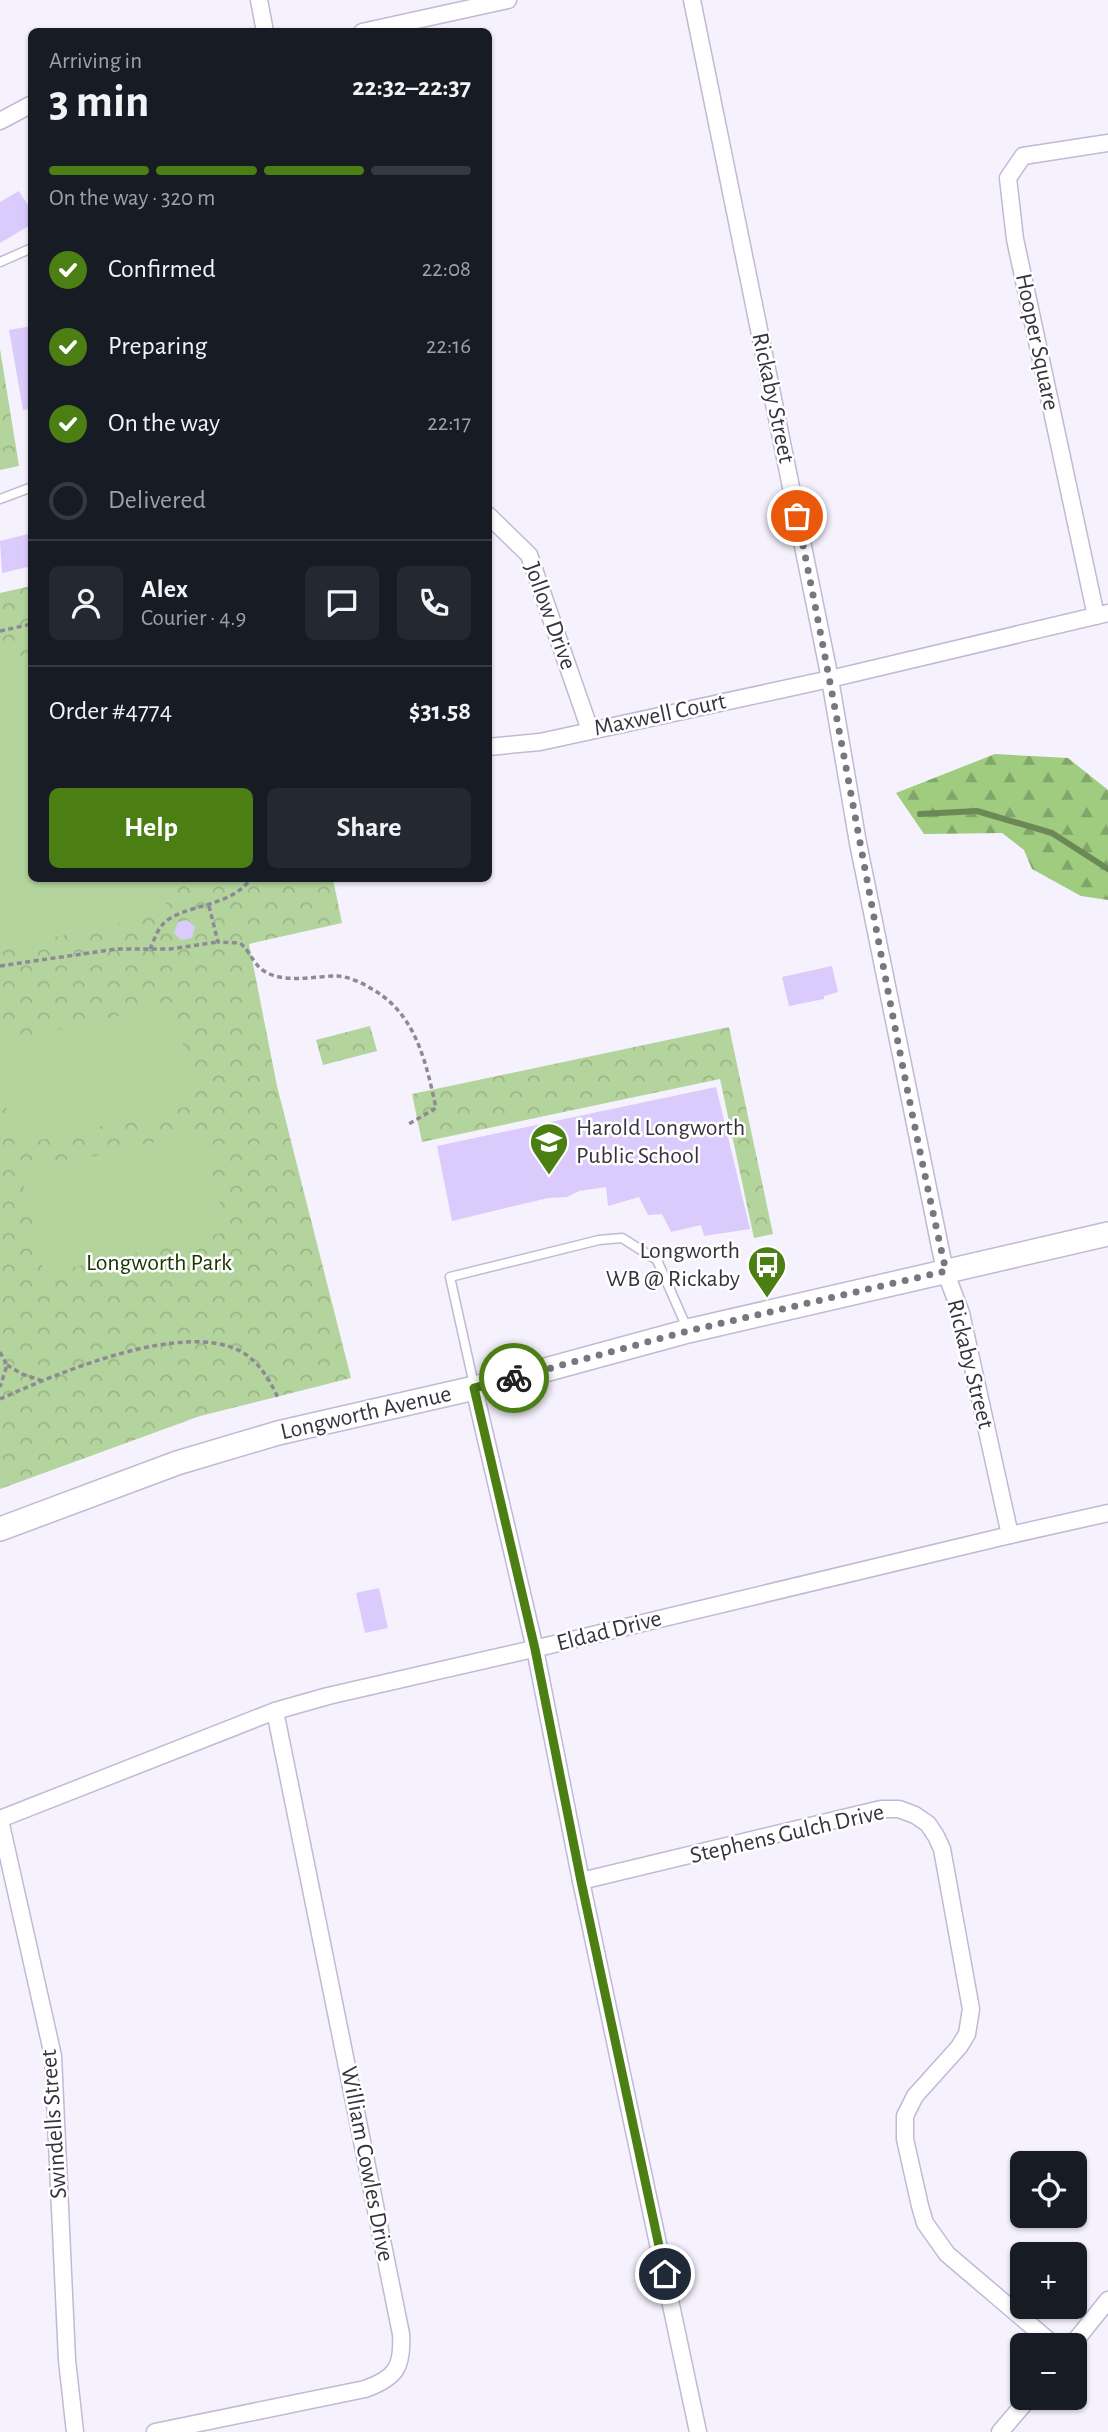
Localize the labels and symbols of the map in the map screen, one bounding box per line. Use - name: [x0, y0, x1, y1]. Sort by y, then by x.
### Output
- street label: Hooper Square: [1011, 271, 1063, 413]
- street label: Rickaby Street: [747, 331, 799, 466]
- pin: [767, 486, 827, 546]
- street label: Jollow Drive: [520, 559, 580, 673]
- street label: Maxwell Court: [592, 689, 728, 741]
- place label: Harold Longworth Public School: [576, 1116, 745, 1168]
- school or university icon: Harold Longworth Public School: [528, 1121, 570, 1176]
- place label: Longworth WB @ Rickaby: [606, 1239, 740, 1291]
- bus stop icon: Longworth WB @ Rickaby: [746, 1244, 788, 1299]
- park label: Longworth Park: [86, 1251, 232, 1275]
- street label: Rickaby Street: [942, 1297, 998, 1432]
- courier: [479, 1343, 549, 1413]
- street label: Longworth Avenue: [278, 1382, 454, 1444]
- street label: Eldad Drive: [554, 1606, 664, 1656]
- street label: Stephens Gulch Drive: [688, 1800, 886, 1868]
- street label: Swindells Street: [37, 2048, 71, 2200]
- street label: William Cowles Drive: [336, 2064, 398, 2264]
- pin: [635, 2244, 695, 2304]

